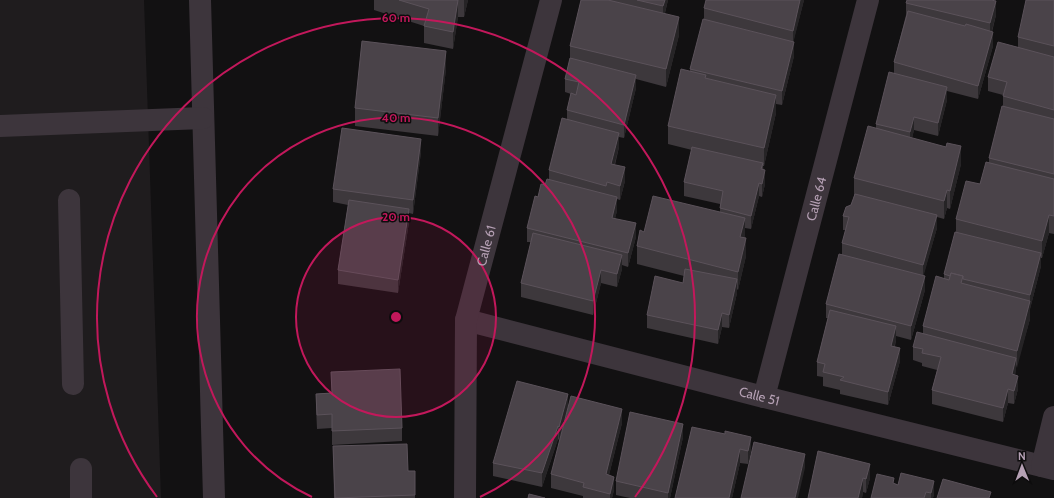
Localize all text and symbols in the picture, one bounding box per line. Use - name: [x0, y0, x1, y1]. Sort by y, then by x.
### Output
- text: 60 m: [382, 10, 410, 25]
- text: 40 m: [381, 110, 411, 125]
- street label: Calle 64: [803, 174, 829, 222]
- text: 20 m: [382, 209, 410, 224]
- street label: Calle 61: [473, 223, 499, 268]
- centre of rings: [389, 310, 403, 324]
- street label: Calle 51: [737, 383, 781, 409]
- north arrow: [1002, 446, 1042, 486]
- text: N: [1018, 449, 1026, 463]

